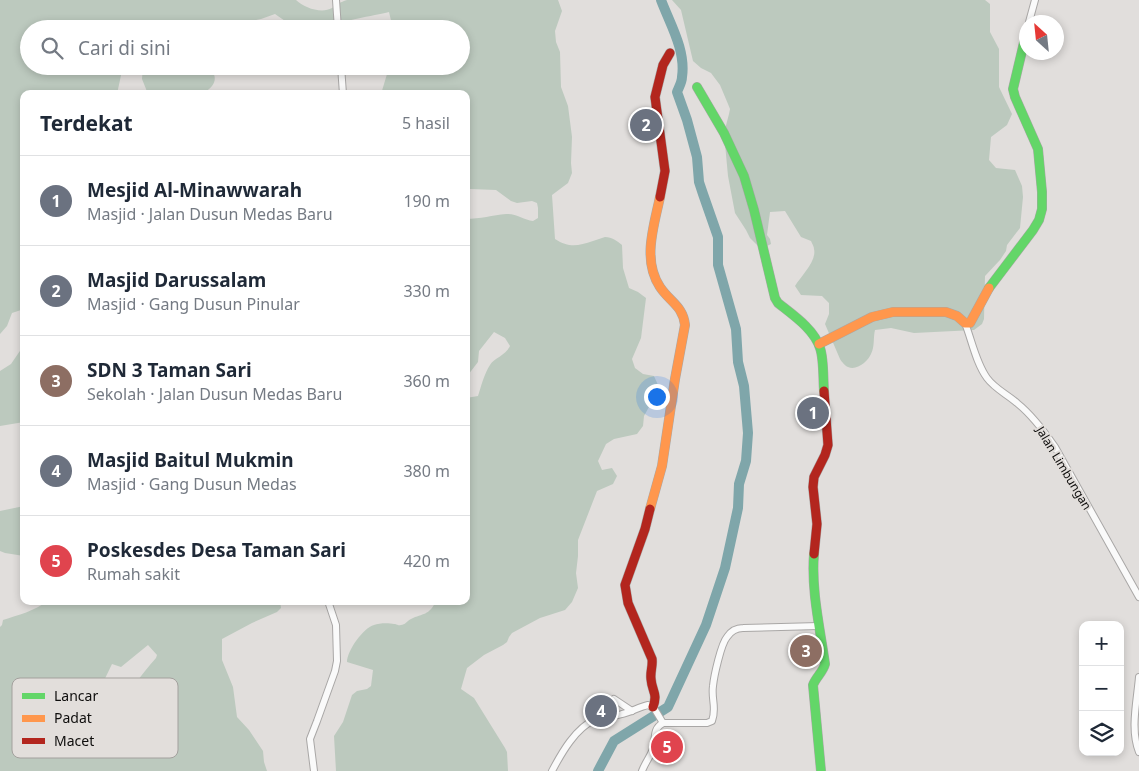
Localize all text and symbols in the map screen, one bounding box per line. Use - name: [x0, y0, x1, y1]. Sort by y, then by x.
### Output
- north arrow: [1019, 15, 1064, 60]
- search box: [20, 20, 470, 75]
- icon: search: [38, 34, 66, 62]
- text: Cari di sini: [78, 35, 171, 61]
- pin: 2: [630, 106, 662, 144]
- text: Terdekat: [40, 109, 133, 137]
- text: 5 hasil: [402, 112, 450, 134]
- text: Mesjid Al-Minawwarah: [87, 177, 302, 203]
- text: 1: [51, 190, 61, 212]
- text: 190 m: [403, 190, 450, 212]
- text: Masjid · Jalan Dusun Medas Baru: [87, 203, 333, 225]
- text: Masjid Darussalam: [87, 267, 266, 293]
- text: 2: [51, 280, 61, 302]
- text: 330 m: [403, 280, 450, 302]
- text: Masjid · Gang Dusun Pinular: [87, 293, 300, 315]
- text: SDN 3 Taman Sari: [87, 357, 252, 383]
- text: 3: [51, 370, 61, 392]
- text: 360 m: [403, 370, 450, 392]
- text: Sekolah · Jalan Dusun Medas Baru: [87, 383, 342, 405]
- your location: [644, 384, 670, 410]
- pin: 1: [797, 394, 829, 432]
- street label: Jalan Limbungan: [1032, 422, 1096, 513]
- text: Masjid Baitul Mukmin: [87, 447, 294, 473]
- text: 4: [51, 460, 61, 482]
- text: 380 m: [403, 460, 450, 482]
- text: Masjid · Gang Dusun Medas: [87, 473, 297, 495]
- text: Poskesdes Desa Taman Sari: [87, 537, 346, 563]
- text: 5: [51, 550, 61, 572]
- text: 420 m: [403, 550, 450, 572]
- text: Rumah sakit: [87, 563, 180, 585]
- map controls: [1079, 621, 1124, 756]
- button: +: [1079, 621, 1124, 666]
- pin: 3: [790, 632, 822, 670]
- button: −: [1079, 666, 1124, 711]
- legend: [12, 678, 178, 758]
- text: Lancar: [54, 686, 98, 705]
- pin: 4: [585, 692, 617, 730]
- text: Padat: [54, 708, 92, 727]
- button: layers: [1079, 711, 1124, 756]
- pin: 5: [651, 728, 683, 766]
- text: Macet: [54, 731, 94, 750]

